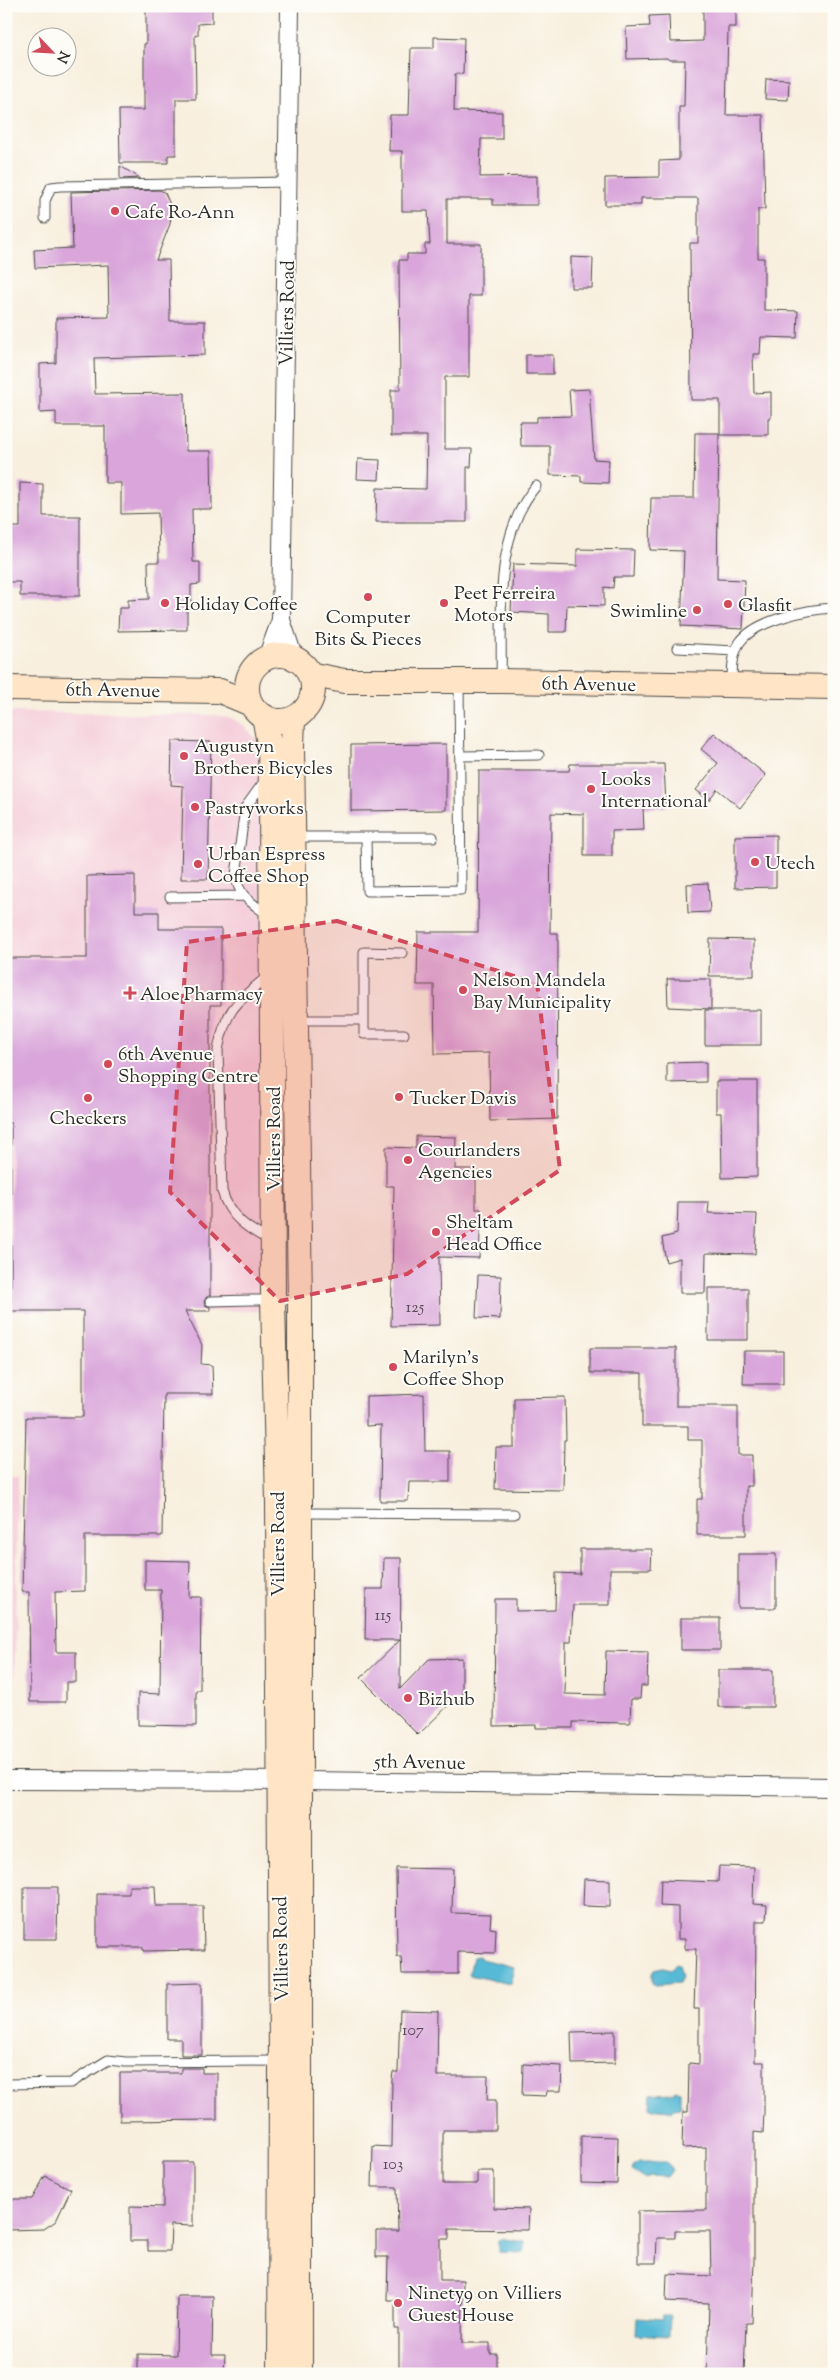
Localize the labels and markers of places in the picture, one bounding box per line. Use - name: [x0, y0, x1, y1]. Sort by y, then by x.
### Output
- place label: Cafe Ro-Ann: [125, 200, 235, 227]
- marker: Cafe Ro-Ann: [109, 205, 121, 217]
- place label: Peet Ferreira Motors: [454, 581, 556, 630]
- marker: Computer Bits & Pieces: [362, 591, 374, 603]
- place label: Holiday Coffee: [175, 592, 298, 619]
- place label: Glasfit: [738, 593, 792, 620]
- marker: Holiday Coffee: [159, 597, 171, 609]
- marker: Peet Ferreira Motors: [438, 597, 450, 609]
- marker: Glasfit: [722, 598, 734, 610]
- place label: Swimline: [610, 599, 687, 626]
- marker: Swimline: [691, 604, 703, 616]
- place label: Computer Bits & Pieces: [315, 605, 421, 654]
- place label: Augustyn Brothers Bicycles: [194, 734, 333, 783]
- marker: Augustyn Brothers Bicycles: [178, 750, 190, 762]
- place label: Looks International: [601, 767, 708, 816]
- marker: Looks International: [585, 783, 597, 795]
- place label: Pastryworks: [205, 796, 304, 823]
- marker: Pastryworks: [189, 801, 201, 813]
- place label: Urban Espress Coffee Shop: [208, 842, 325, 891]
- place label: Utech: [765, 851, 815, 878]
- marker: Utech: [749, 856, 761, 868]
- marker: Urban Espress Coffee Shop: [192, 858, 204, 870]
- place label: Nelson Mandela Bay Municipality: [473, 968, 612, 1017]
- place label: Aloe Pharmacy: [140, 982, 264, 1009]
- marker: Nelson Mandela Bay Municipality: [457, 984, 469, 996]
- marker: Aloe Pharmacy: [124, 987, 136, 999]
- place label: 6th Avenue Shopping Centre: [118, 1042, 258, 1091]
- marker: 6th Avenue Shopping Centre: [102, 1058, 114, 1070]
- place label: Tucker Davis: [409, 1086, 516, 1113]
- marker: Tucker Davis: [393, 1091, 405, 1103]
- marker: Checkers: [82, 1092, 94, 1104]
- place label: Checkers: [49, 1106, 127, 1133]
- place label: Courlanders Agencies: [418, 1138, 520, 1187]
- marker: Courlanders Agencies: [402, 1154, 414, 1166]
- place label: Sheltam Head Office: [446, 1210, 542, 1259]
- marker: Sheltam Head Office: [430, 1226, 442, 1238]
- place label: Marilyn's Coffee Shop: [403, 1345, 504, 1394]
- marker: Marilyn's Coffee Shop: [387, 1361, 399, 1373]
- place label: Bizhub: [418, 1687, 475, 1714]
- marker: Bizhub: [402, 1692, 414, 1704]
- place label: Ninety9 on Villiers Guest House: [408, 2281, 562, 2330]
- marker: Ninety9 on Villiers Guest House: [392, 2297, 404, 2309]

